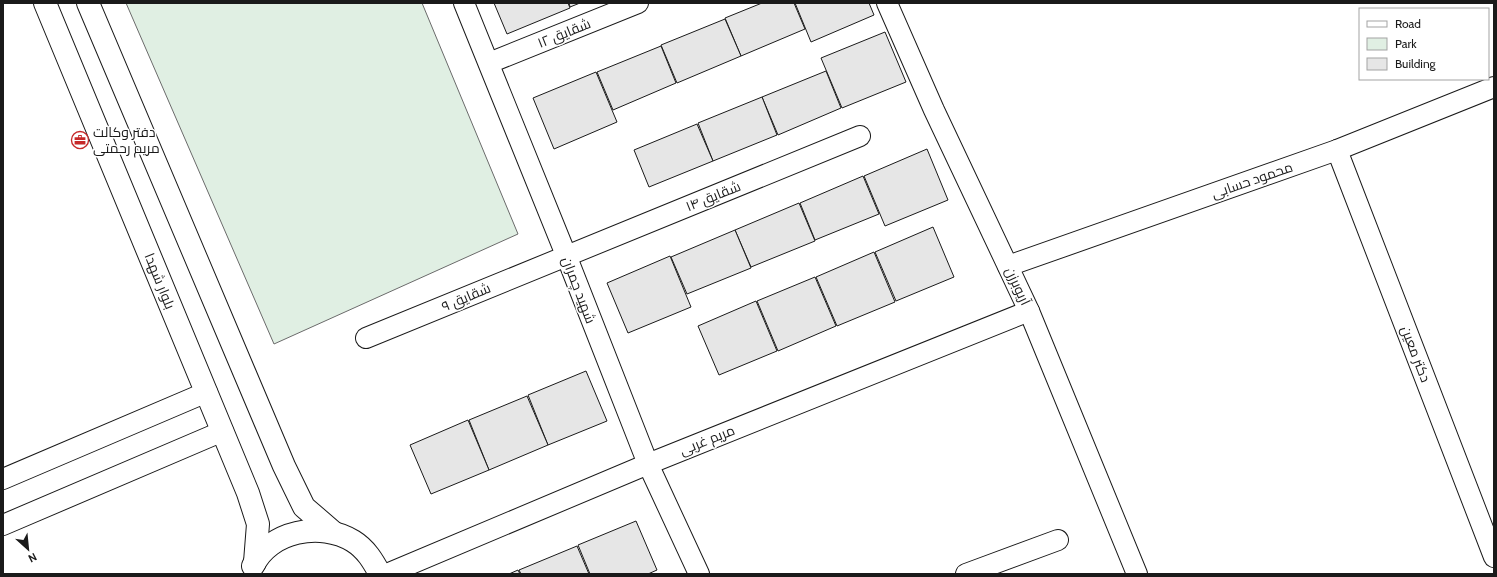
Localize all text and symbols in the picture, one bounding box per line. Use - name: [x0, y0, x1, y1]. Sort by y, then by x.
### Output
- legend: [1359, 8, 1489, 80]
- street label: شقایق ۱۲: [535, 14, 593, 52]
- text: Road: [1395, 16, 1421, 31]
- text: Park: [1395, 36, 1417, 51]
- text: Building: [1395, 56, 1437, 71]
- place label: دفتر وکالت مریم رحمتی: [93, 123, 160, 158]
- office icon: دفتر وکالت مریم رحمتی: [70, 130, 90, 150]
- street label: محمود حسابی: [1209, 158, 1295, 202]
- street label: شقایق ۱۴: [683, 177, 743, 215]
- street label: بلوار شهدا: [141, 250, 179, 312]
- street label: شهید چمران: [557, 254, 600, 326]
- street label: آریوبرزن: [1001, 264, 1035, 308]
- street label: شقایق ۹: [439, 279, 493, 315]
- street label: دکتر معین: [1397, 323, 1435, 385]
- street label: مریم غربی: [677, 421, 738, 460]
- north arrow: [8, 529, 48, 569]
- text: N: [26, 550, 39, 566]

